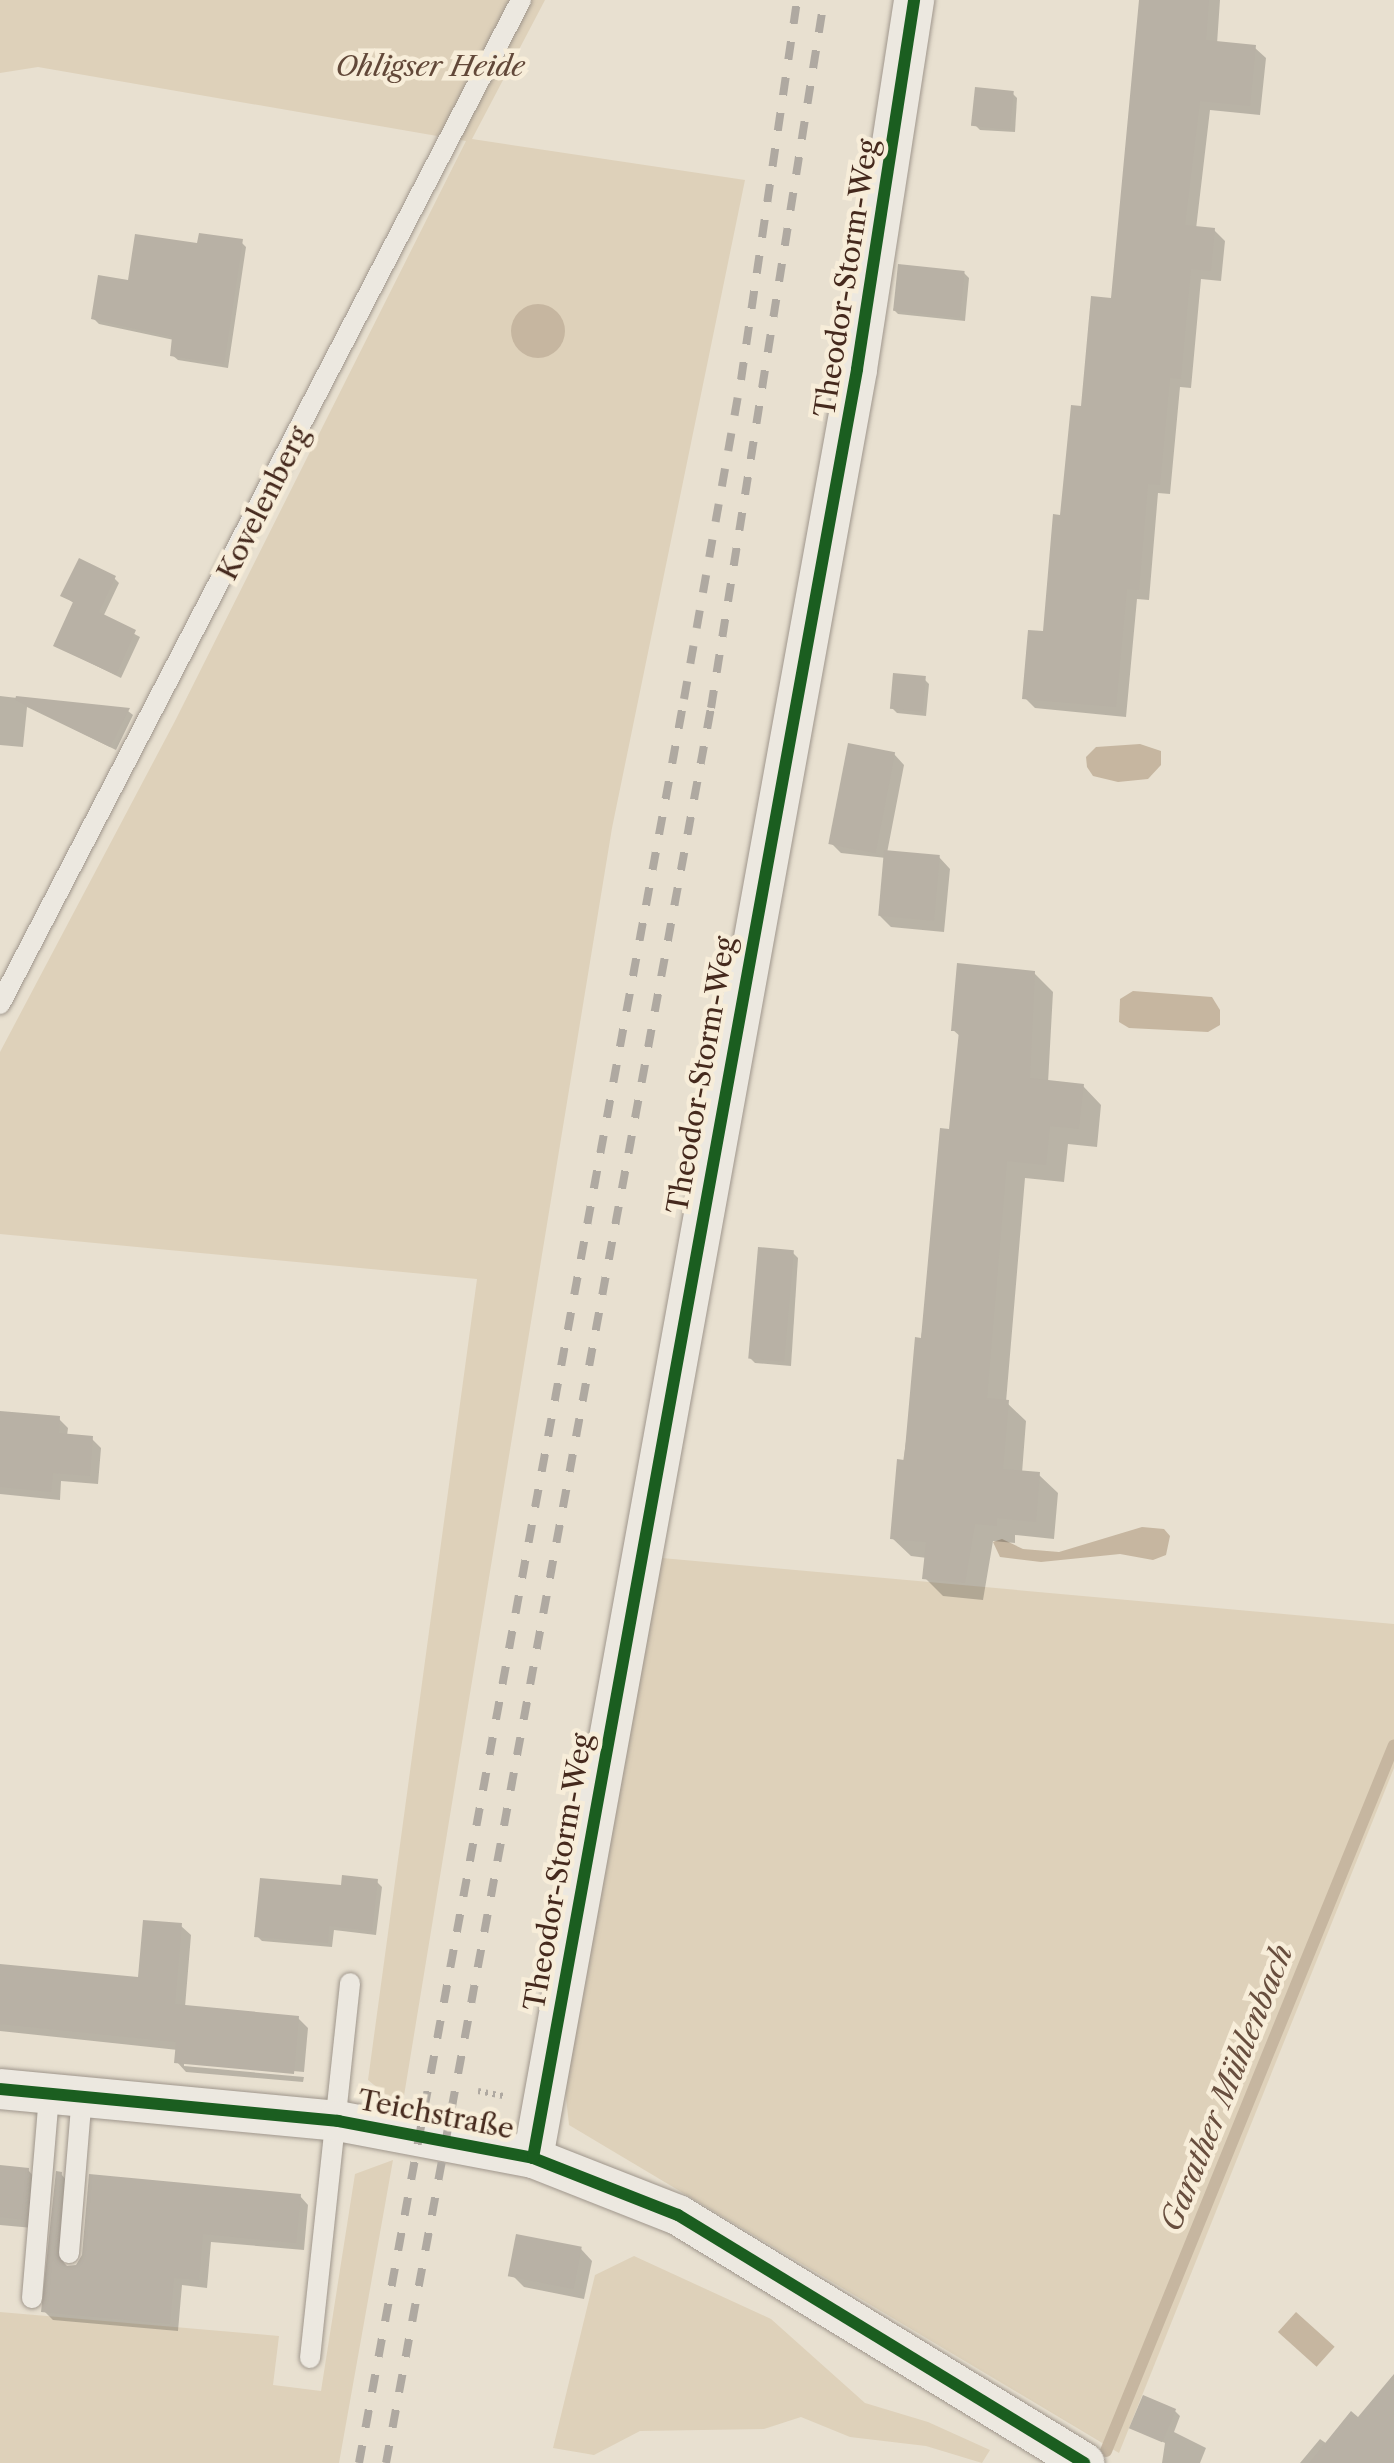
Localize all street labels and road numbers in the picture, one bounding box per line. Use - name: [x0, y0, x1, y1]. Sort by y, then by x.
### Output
- street label: Theodor-Storm-Weg: [807, 137, 885, 419]
- street label: Kovelenberg: [210, 421, 316, 585]
- street label: Theodor-Storm-Weg: [660, 934, 742, 1216]
- street label: Theodor-Storm-Weg: [517, 1731, 599, 2013]
- street label: Teichstraße: [355, 2082, 517, 2146]

